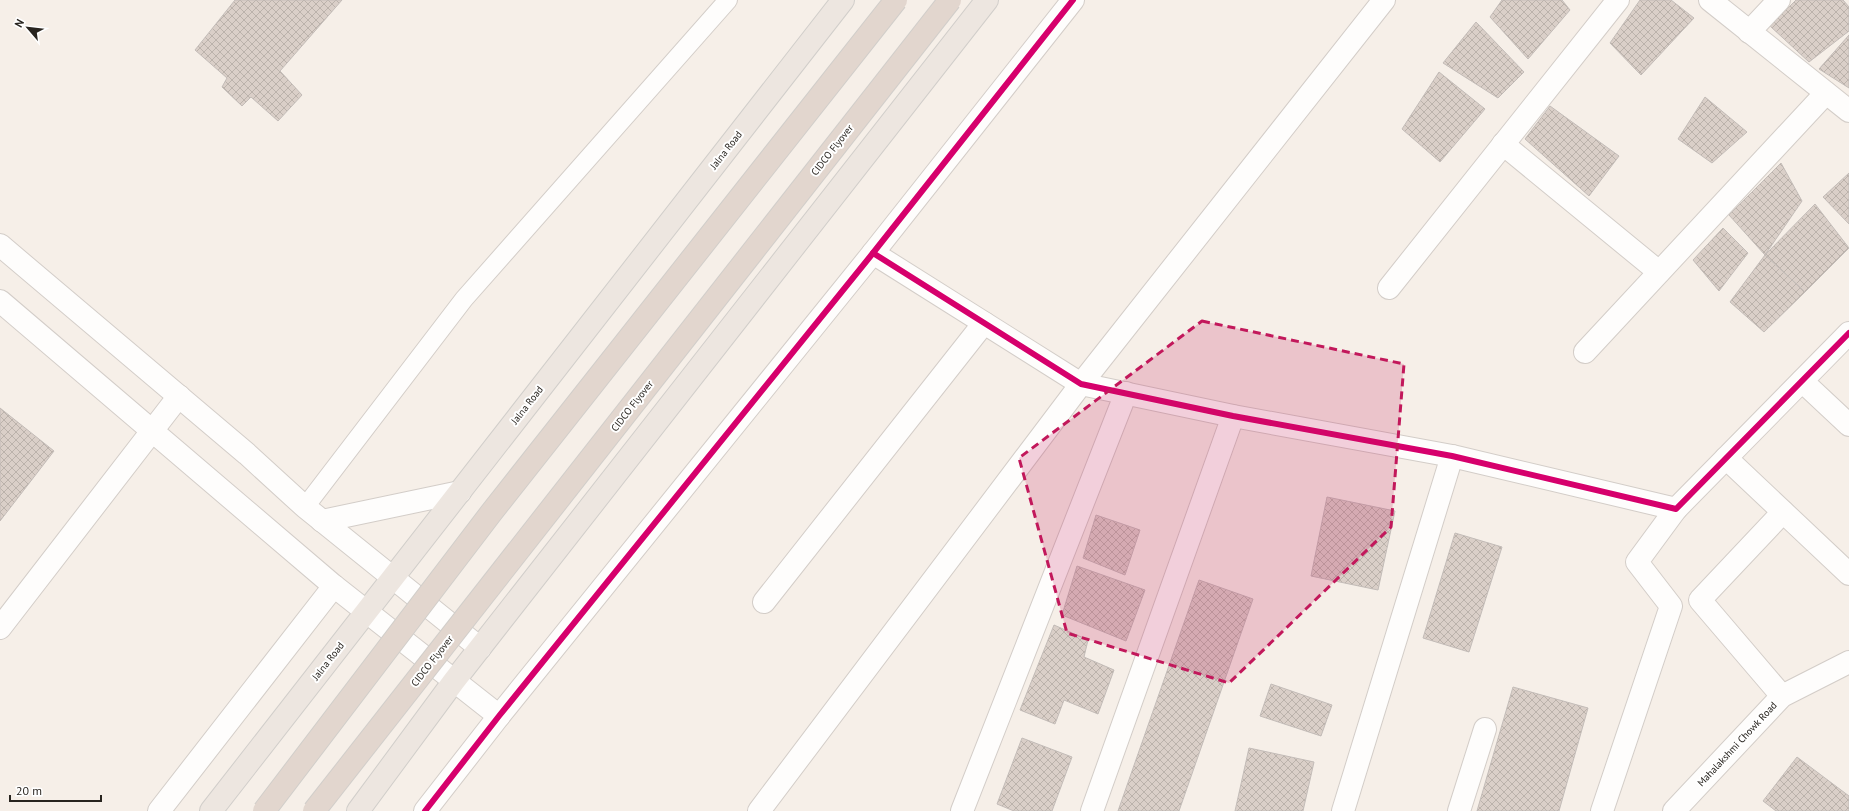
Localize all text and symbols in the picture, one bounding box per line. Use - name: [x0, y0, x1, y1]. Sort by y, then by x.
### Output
- north arrow: [8, 8, 48, 48]
- text: N: [11, 17, 27, 30]
- street label: CIDCO Flyover: [808, 121, 856, 178]
- street label: Jalna Road: [706, 128, 745, 173]
- street label: CIDCO Flyover: [608, 377, 656, 434]
- street label: Jalna Road: [507, 383, 546, 428]
- street label: CIDCO Flyover: [408, 632, 456, 689]
- street label: Jalna Road: [308, 639, 347, 684]
- street label: Mahalakshmi Chowk Road: [1694, 699, 1780, 789]
- scale bar: [10, 777, 101, 803]
- text: 20 m: [16, 783, 42, 798]

